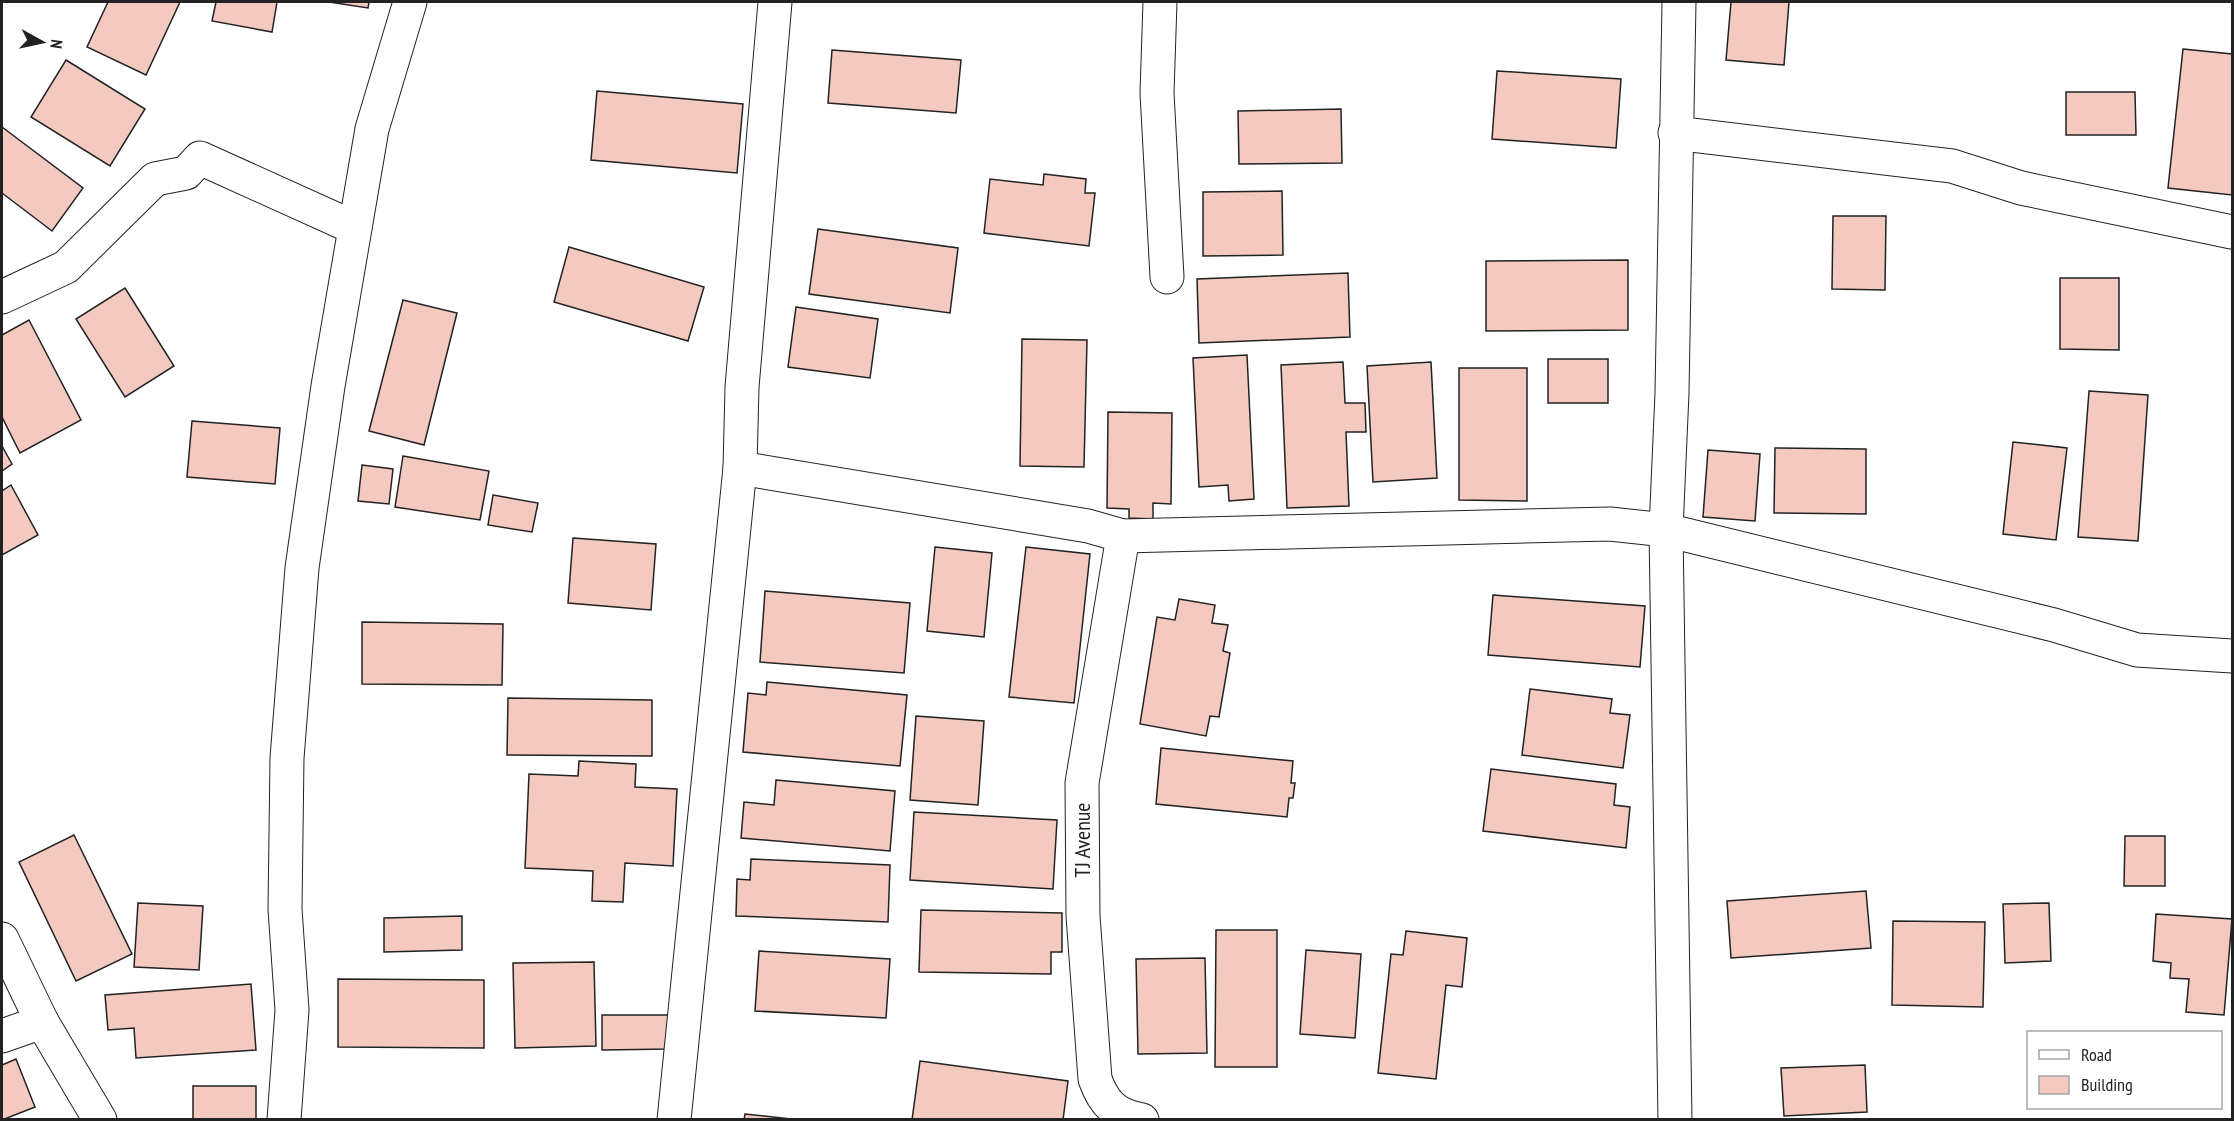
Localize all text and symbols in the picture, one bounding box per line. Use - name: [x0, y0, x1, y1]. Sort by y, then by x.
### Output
- north arrow: [12, 12, 72, 72]
- text: N: [46, 38, 67, 50]
- street label: TJ Avenue: [1068, 803, 1096, 877]
- legend: [2027, 1031, 2222, 1109]
- text: Road: [2081, 1043, 2112, 1066]
- text: Building: [2081, 1073, 2133, 1096]

